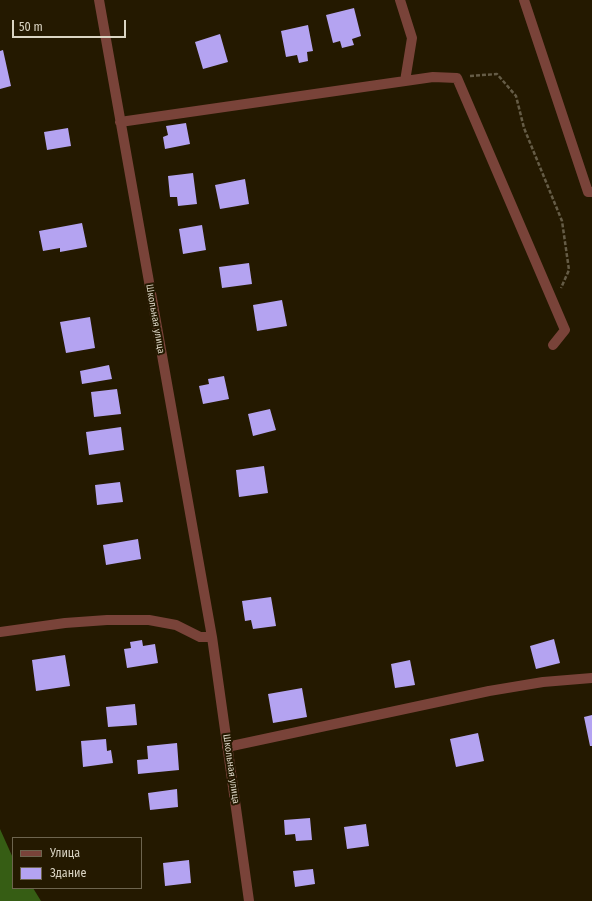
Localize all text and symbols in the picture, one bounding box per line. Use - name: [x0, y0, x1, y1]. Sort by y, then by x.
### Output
- scale bar: [14, 12, 128, 38]
- text: 50 m: [19, 20, 43, 34]
- street label: Школьная улица: [143, 283, 167, 355]
- street label: Школьная улица: [220, 733, 242, 805]
- legend: [12, 837, 142, 889]
- text: Улица: [50, 846, 80, 860]
- text: Здание: [50, 866, 86, 880]

